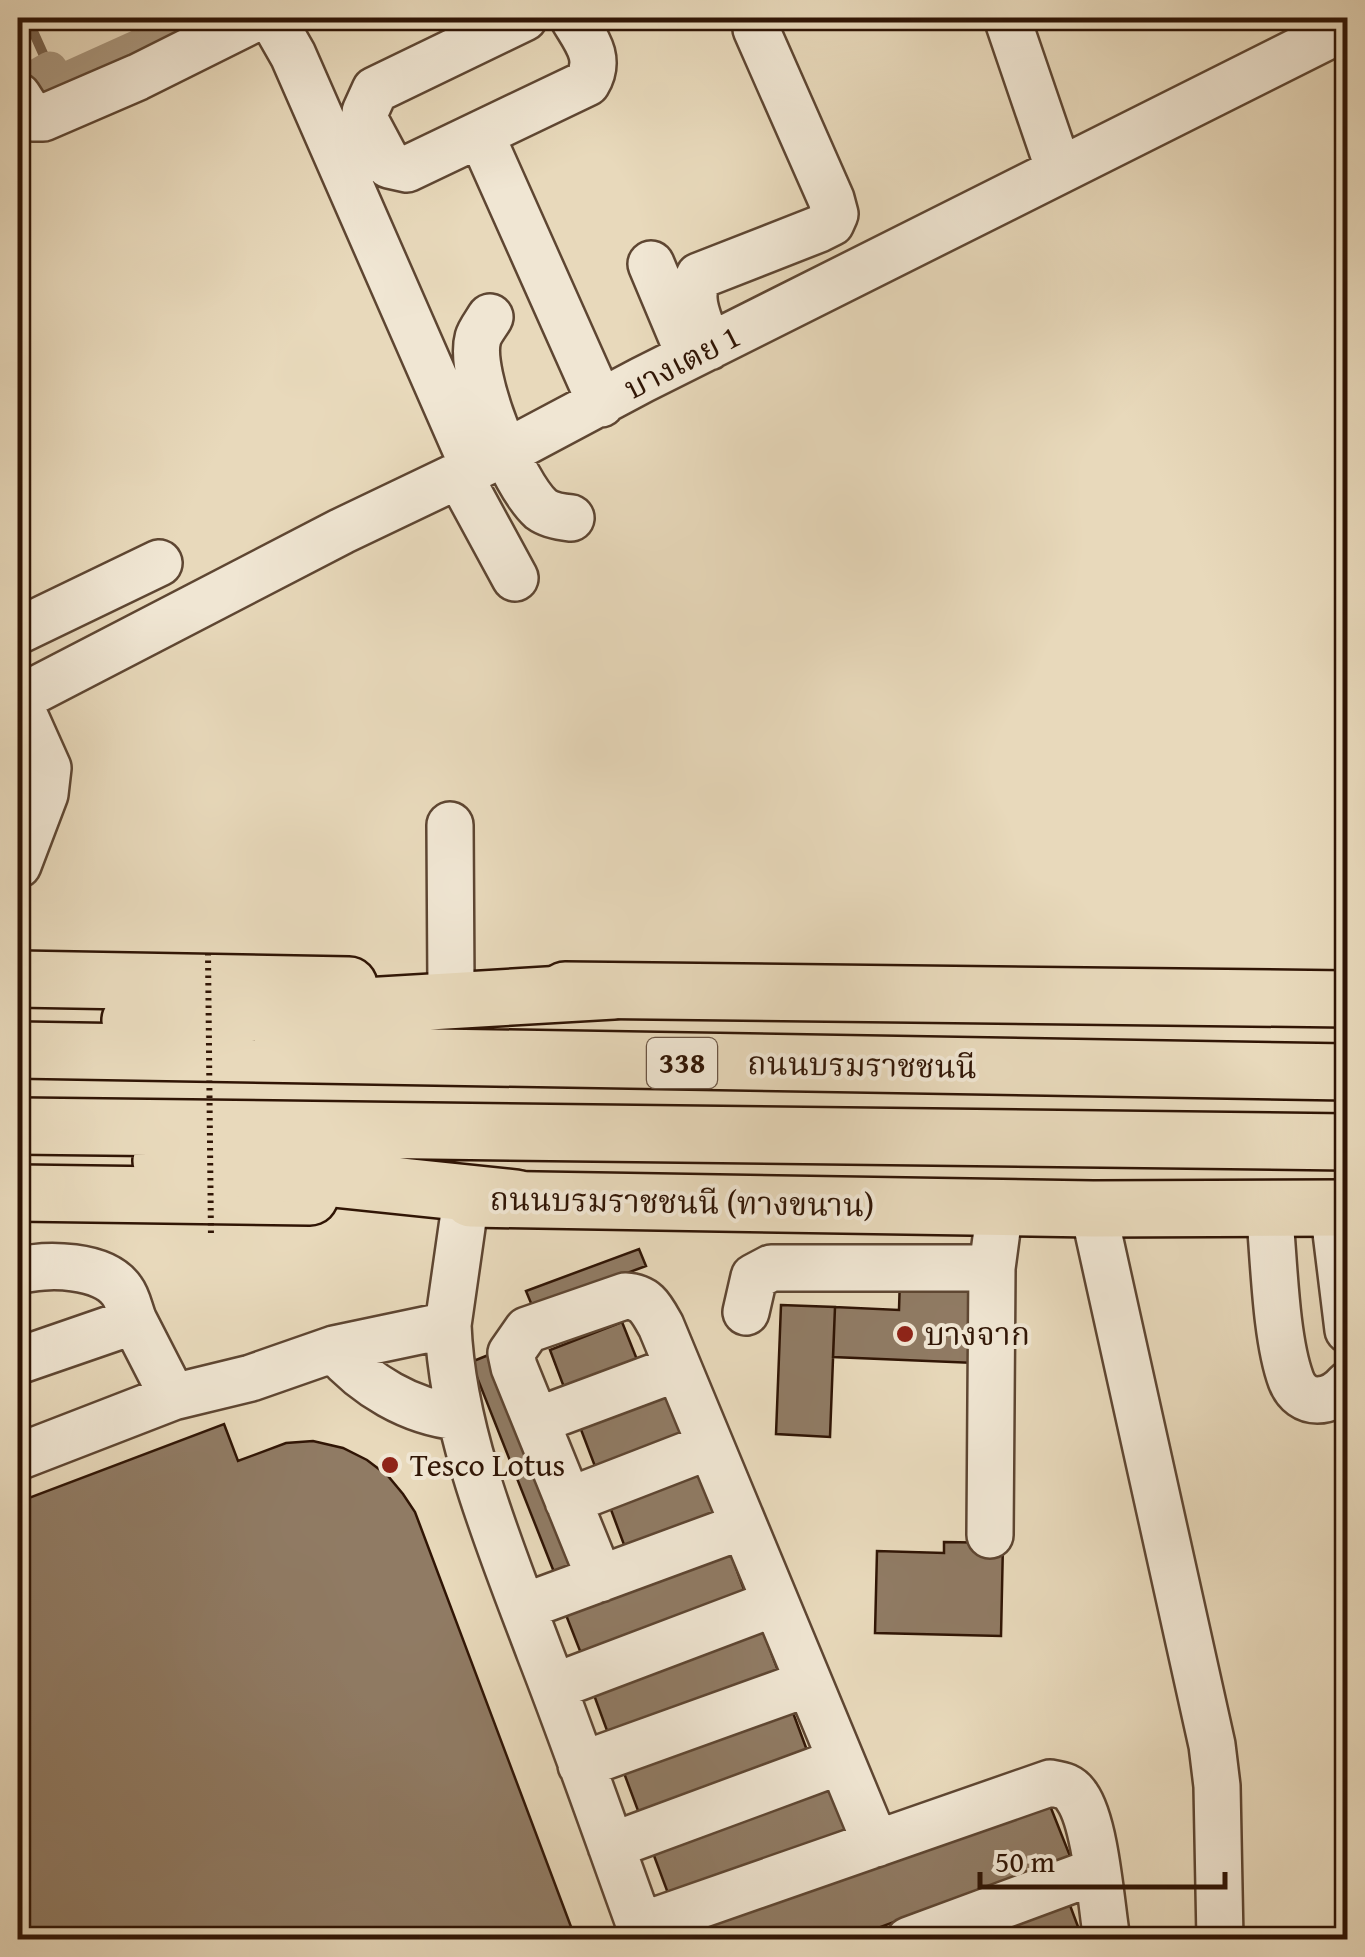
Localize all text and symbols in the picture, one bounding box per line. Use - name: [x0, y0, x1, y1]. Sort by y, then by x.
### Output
- street label: บางเตย 1: [616, 312, 748, 411]
- road number: 338: [647, 1038, 717, 1088]
- street label: ถนนบรมราชชนนี: [747, 1039, 977, 1090]
- street label: ถนนบรมราชชนนี (ทางขนาน): [489, 1175, 875, 1228]
- place label: บางจาก: [925, 1310, 1030, 1357]
- marker: บางจาก: [894, 1323, 916, 1345]
- place label: Tesco Lotus: [410, 1441, 565, 1488]
- marker: Tesco Lotus: [379, 1454, 401, 1476]
- scale bar: [980, 1827, 1225, 1889]
- text: 50 m: [995, 1839, 1055, 1883]

